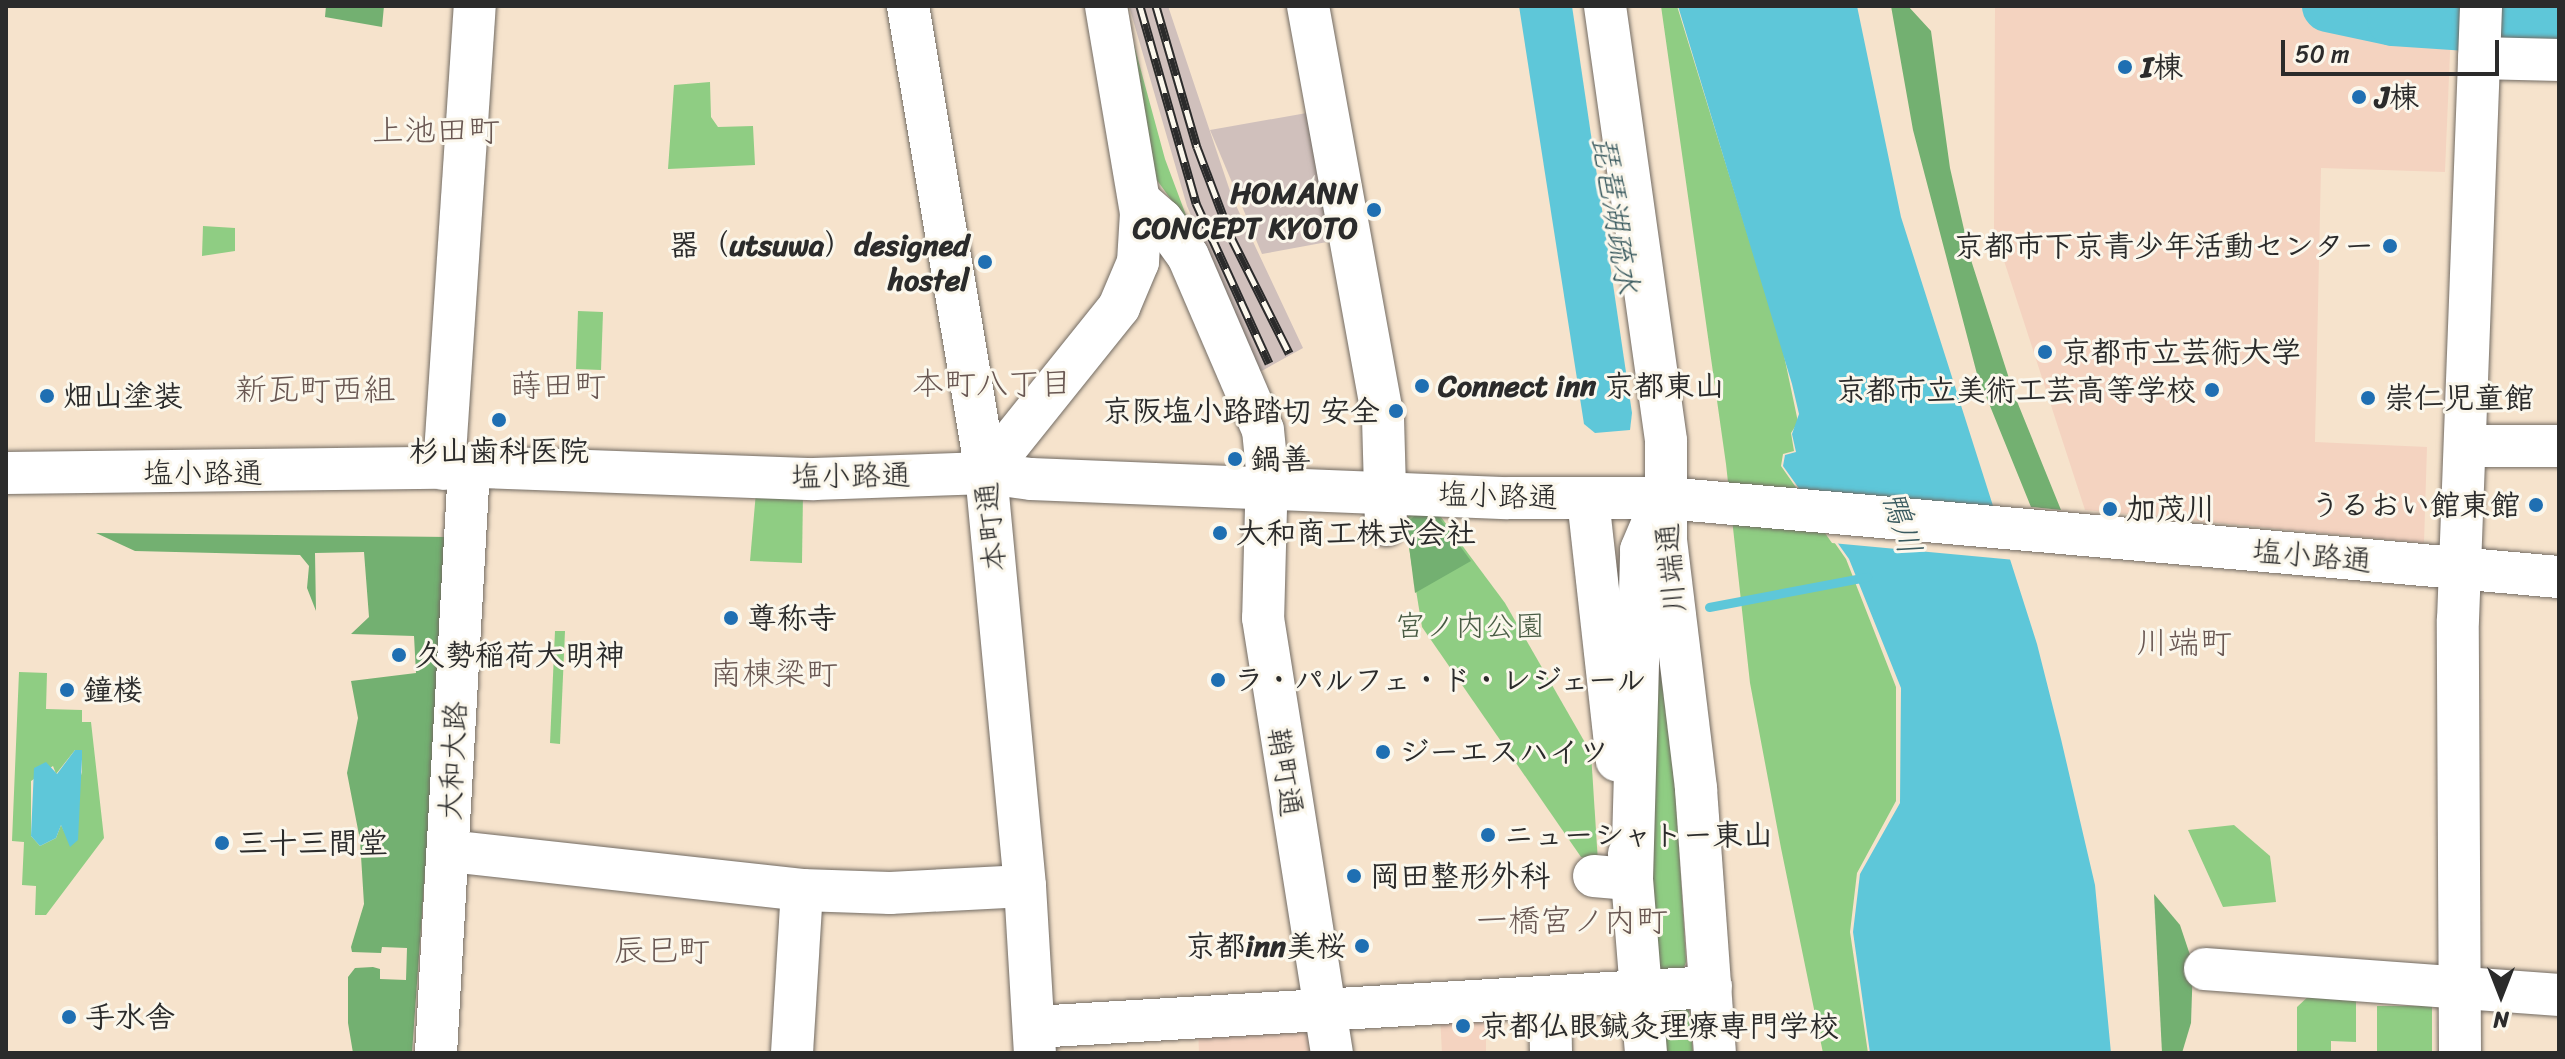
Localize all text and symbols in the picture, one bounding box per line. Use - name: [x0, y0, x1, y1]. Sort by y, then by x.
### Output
- scale bar: [2285, 24, 2503, 74]
- text: 50 m: [2295, 33, 2350, 75]
- place label: I棟: [2141, 49, 2183, 85]
- marker: I棟: [2116, 58, 2134, 76]
- place label: J棟: [2375, 79, 2419, 115]
- marker: J棟: [2350, 88, 2368, 106]
- district label: 上池田町: [372, 112, 500, 150]
- water label: 琵琶湖疏水: [1584, 133, 1646, 297]
- place label: HOMANN CONCEPT KYOTO: [1134, 175, 1358, 246]
- marker: HOMANN CONCEPT KYOTO: [1365, 201, 1383, 219]
- place label: 器（utsuwa）designed hostel: [669, 227, 969, 298]
- place label: 京都市下京青少年活動センター: [1954, 228, 2374, 264]
- marker: 京都市下京青少年活動センター: [2381, 237, 2399, 255]
- marker: 器（utsuwa）designed hostel: [976, 253, 994, 271]
- place label: 京都市立芸術大学: [2061, 334, 2301, 370]
- marker: 京都市立芸術大学: [2036, 343, 2054, 361]
- district label: 本町八丁目: [912, 365, 1072, 403]
- district label: 蒔田町: [510, 367, 606, 405]
- place label: Connect inn 京都東山: [1438, 368, 1724, 404]
- district label: 新瓦町西組: [235, 371, 395, 409]
- place label: 京都市立美術工芸高等学校: [1836, 372, 2196, 408]
- marker: Connect inn 京都東山: [1413, 377, 1431, 395]
- place label: 畑山塗装: [63, 378, 183, 414]
- place label: 崇仁児童館: [2384, 380, 2534, 416]
- marker: 京都市立美術工芸高等学校: [2203, 381, 2221, 399]
- marker: 畑山塗装: [38, 387, 56, 405]
- marker: 崇仁児童館: [2359, 389, 2377, 407]
- place label: 京阪塩小路踏切 安全: [1102, 393, 1380, 429]
- marker: 京阪塩小路踏切 安全: [1387, 402, 1405, 420]
- marker: 杉山歯科医院: [490, 411, 508, 429]
- place label: 杉山歯科医院: [409, 433, 589, 469]
- place label: 鍋善: [1251, 441, 1311, 477]
- marker: 鍋善: [1226, 450, 1244, 468]
- street label: 塩小路通: [143, 455, 263, 491]
- street label: 塩小路通: [791, 457, 911, 495]
- street label: 塩小路通: [1437, 476, 1559, 516]
- street label: 本町通: [968, 480, 1014, 574]
- water label: 鴨川: [1873, 487, 1929, 559]
- place label: うるおい館東館: [2310, 487, 2520, 523]
- place label: 加茂川: [2126, 491, 2216, 527]
- marker: うるおい館東館: [2527, 496, 2545, 514]
- marker: 加茂川: [2101, 500, 2119, 518]
- place label: 大和商工株式会社: [1236, 515, 1476, 551]
- street label: 川端通: [1649, 522, 1693, 614]
- marker: 大和商工株式会社: [1211, 524, 1229, 542]
- street label: 塩小路通: [2251, 533, 2373, 579]
- place label: 尊称寺: [747, 600, 837, 636]
- park label: 宮ノ内公園: [1395, 608, 1545, 644]
- marker: 尊称寺: [722, 609, 740, 627]
- district label: 川端町: [2136, 624, 2232, 662]
- place label: 久勢稲荷大明神: [415, 637, 625, 673]
- marker: 久勢稲荷大明神: [390, 646, 408, 664]
- district label: 南棟梁町: [710, 655, 838, 693]
- place label: ラ・パルフェ・ド・レジェール: [1234, 662, 1652, 698]
- marker: ラ・パルフェ・ド・レジェール: [1209, 671, 1227, 689]
- place label: 鐘楼: [83, 672, 143, 708]
- marker: 鐘楼: [58, 681, 76, 699]
- street label: 大和大路: [432, 700, 474, 822]
- street label: 鞘町通: [1260, 725, 1310, 819]
- place label: ジーエスハイツ: [1399, 734, 1609, 770]
- marker: ジーエスハイツ: [1374, 743, 1392, 761]
- place label: ニューシャトー東山: [1504, 817, 1773, 853]
- place label: 三十三間堂: [238, 825, 388, 861]
- marker: ニューシャトー東山: [1479, 826, 1497, 844]
- marker: 三十三間堂: [213, 834, 231, 852]
- place label: 岡田整形外科: [1370, 858, 1550, 894]
- marker: 岡田整形外科: [1345, 867, 1363, 885]
- district label: 一橋宮ノ内町: [1476, 902, 1668, 940]
- place label: 京都inn美桜: [1185, 928, 1346, 964]
- district label: 辰巳町: [614, 932, 710, 970]
- marker: 京都inn美桜: [1353, 937, 1371, 955]
- north arrow: [2461, 955, 2541, 1035]
- place label: 手水舎: [85, 999, 175, 1035]
- text: N: [2493, 1000, 2509, 1039]
- marker: 手水舎: [60, 1008, 78, 1026]
- place label: 京都仏眼鍼灸理療専門学校: [1479, 1008, 1839, 1044]
- marker: 京都仏眼鍼灸理療専門学校: [1454, 1017, 1472, 1035]

